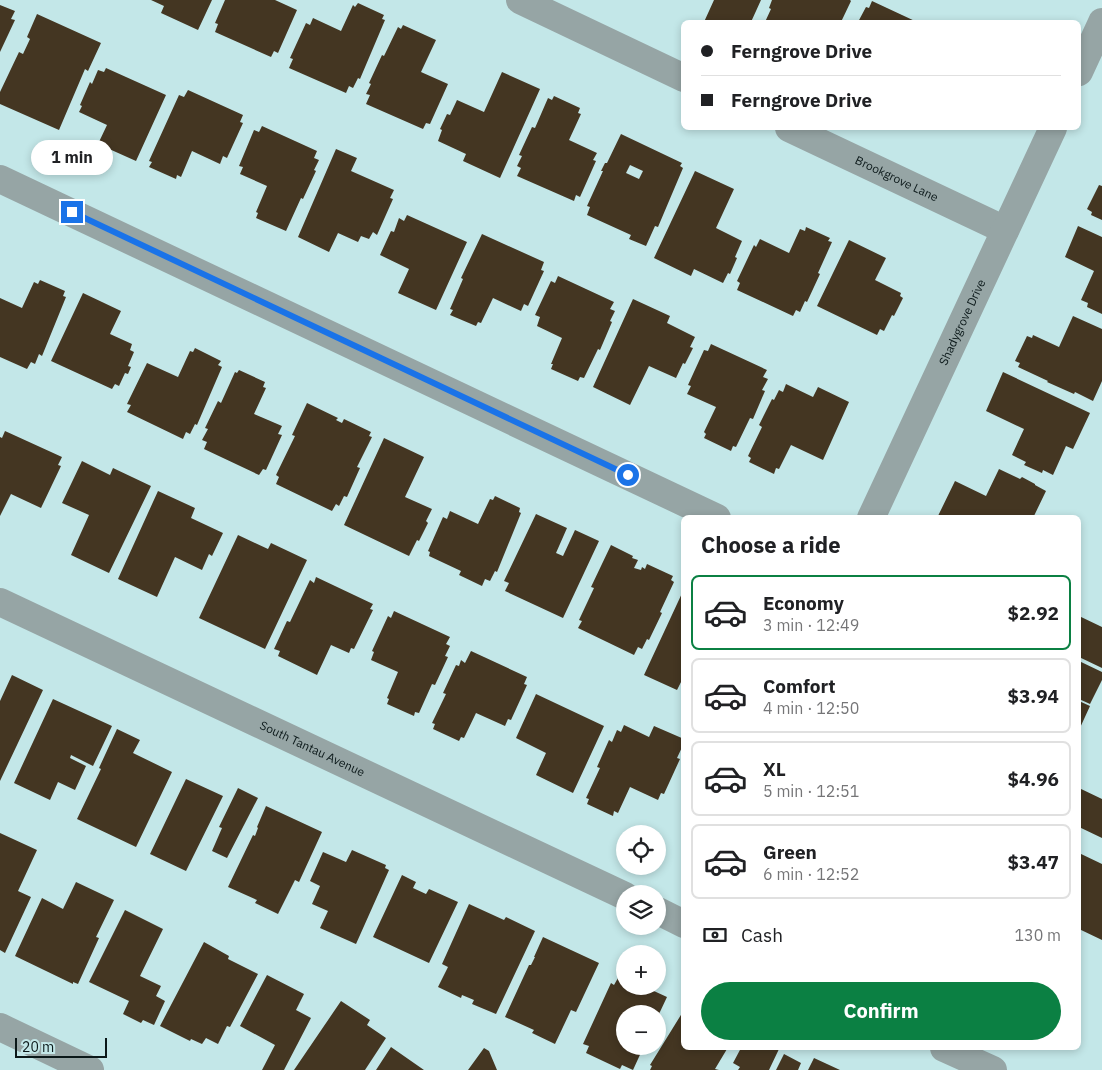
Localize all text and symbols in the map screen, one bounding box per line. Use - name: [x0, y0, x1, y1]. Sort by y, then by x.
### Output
- text: Ferngrove Drive: [731, 39, 872, 63]
- text: Ferngrove Drive: [731, 88, 872, 112]
- callout: 1 min: [31, 140, 113, 174]
- text: 1 min: [51, 147, 93, 167]
- street label: Brookgrove Lane: [853, 152, 941, 205]
- route end: [61, 201, 83, 223]
- street label: Shadygrove Drive: [935, 276, 989, 368]
- route start: [617, 464, 639, 486]
- text: Choose a ride: [701, 530, 841, 559]
- icon: car: [703, 590, 748, 635]
- text: Economy: [763, 591, 844, 615]
- text: $2.92: [1007, 601, 1059, 625]
- text: 3 min · 12:49: [763, 615, 859, 635]
- icon: car: [703, 673, 748, 718]
- text: Comfort: [763, 674, 836, 698]
- text: $3.94: [1007, 684, 1059, 708]
- text: 4 min · 12:50: [763, 698, 859, 718]
- street label: South Tantau Avenue: [258, 717, 368, 780]
- icon: car: [703, 756, 748, 801]
- text: XL: [763, 757, 786, 781]
- text: $4.96: [1007, 767, 1059, 791]
- text: 5 min · 12:51: [763, 781, 859, 801]
- map controls: [616, 825, 666, 1055]
- button: locate: [616, 825, 666, 875]
- icon: car: [703, 839, 748, 884]
- text: Green: [763, 840, 817, 864]
- text: $3.47: [1007, 850, 1059, 874]
- text: 6 min · 12:52: [763, 864, 859, 884]
- button: layers: [616, 885, 666, 935]
- icon: cash: [701, 921, 729, 949]
- text: Cash: [741, 923, 783, 947]
- text: 130 m: [1014, 925, 1061, 945]
- button: +: [616, 945, 666, 995]
- button: Confirm: [701, 982, 1061, 1040]
- button: −: [616, 1005, 666, 1055]
- scale bar: [15, 1035, 108, 1058]
- text: 20 m: [22, 1038, 54, 1056]

